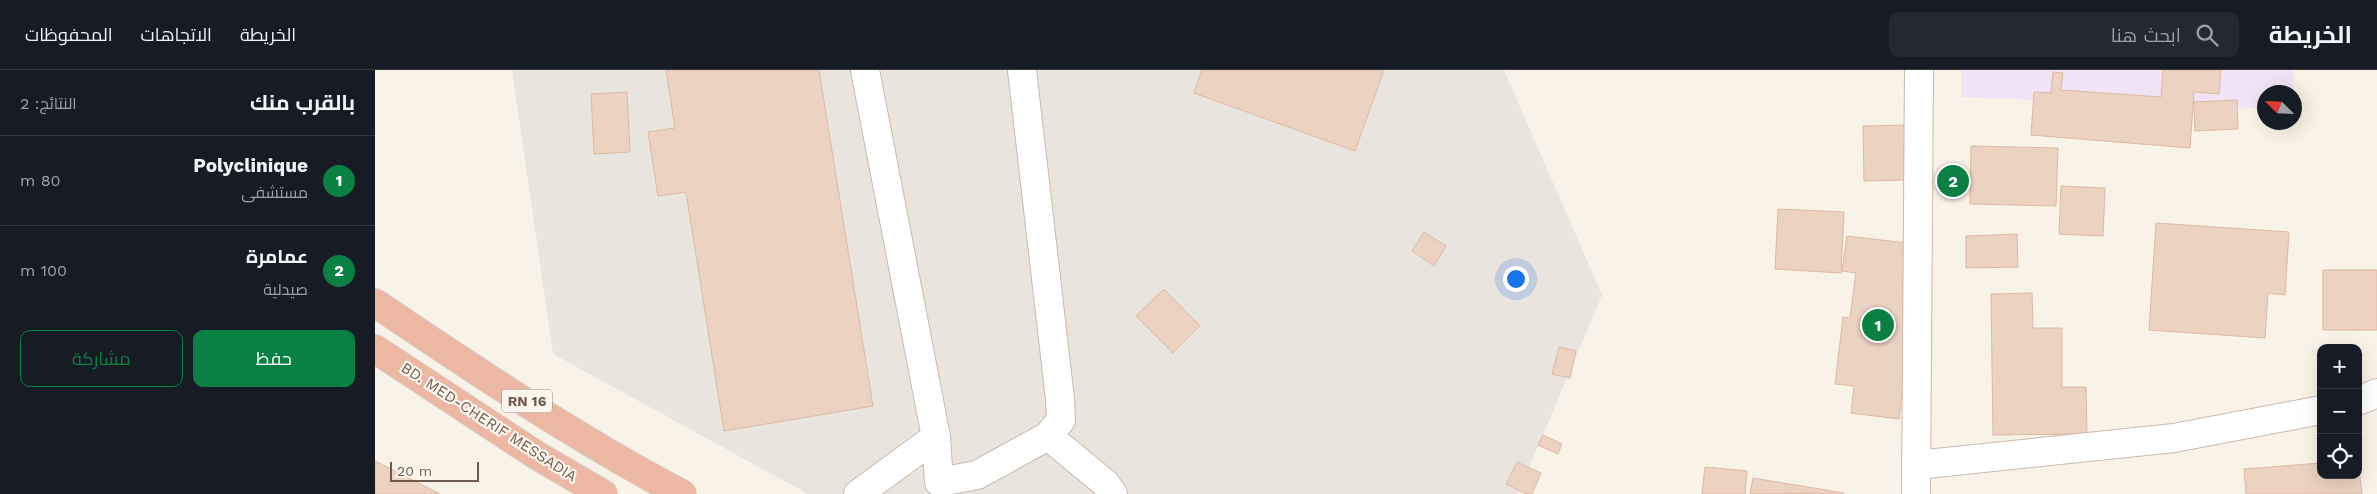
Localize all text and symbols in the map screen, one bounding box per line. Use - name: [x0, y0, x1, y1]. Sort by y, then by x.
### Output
- search box: [1889, 12, 2239, 57]
- icon: search: [2193, 21, 2221, 49]
- text: الخريطة: [2269, 21, 2352, 49]
- text: المحفوظات: [25, 24, 113, 45]
- text: الاتجاهات: [141, 24, 212, 45]
- text: الخريطة: [240, 24, 296, 45]
- text: ابحث هنا: [2111, 24, 2181, 47]
- north arrow: [2257, 85, 2302, 130]
- text: بالقرب منك: [250, 90, 355, 115]
- text: النتائج: 2: [20, 94, 77, 113]
- text: Polyclinique: [193, 154, 308, 177]
- pin: 2: [1937, 162, 1969, 200]
- text: 80 m: [20, 171, 61, 190]
- text: 1: [336, 171, 342, 190]
- text: مستشفى: [241, 183, 308, 202]
- text: عمامرة: [246, 245, 308, 268]
- text: 100 m: [20, 261, 67, 280]
- text: 2: [334, 261, 344, 280]
- your location: [1503, 266, 1529, 292]
- text: صيدلية: [263, 280, 308, 299]
- pin: 1: [1862, 306, 1894, 344]
- button: مشاركة: [20, 330, 183, 387]
- button: حفظ: [193, 330, 355, 387]
- map controls: [2317, 344, 2362, 479]
- button: +: [2317, 344, 2362, 389]
- street label: BD. MED-CHERIF MESSADIA: [398, 358, 580, 486]
- button: −: [2317, 389, 2362, 434]
- road number: RN 16: [502, 390, 552, 412]
- button: locate: [2317, 434, 2362, 479]
- scale bar: [390, 459, 479, 482]
- text: 20 m: [397, 463, 432, 479]

